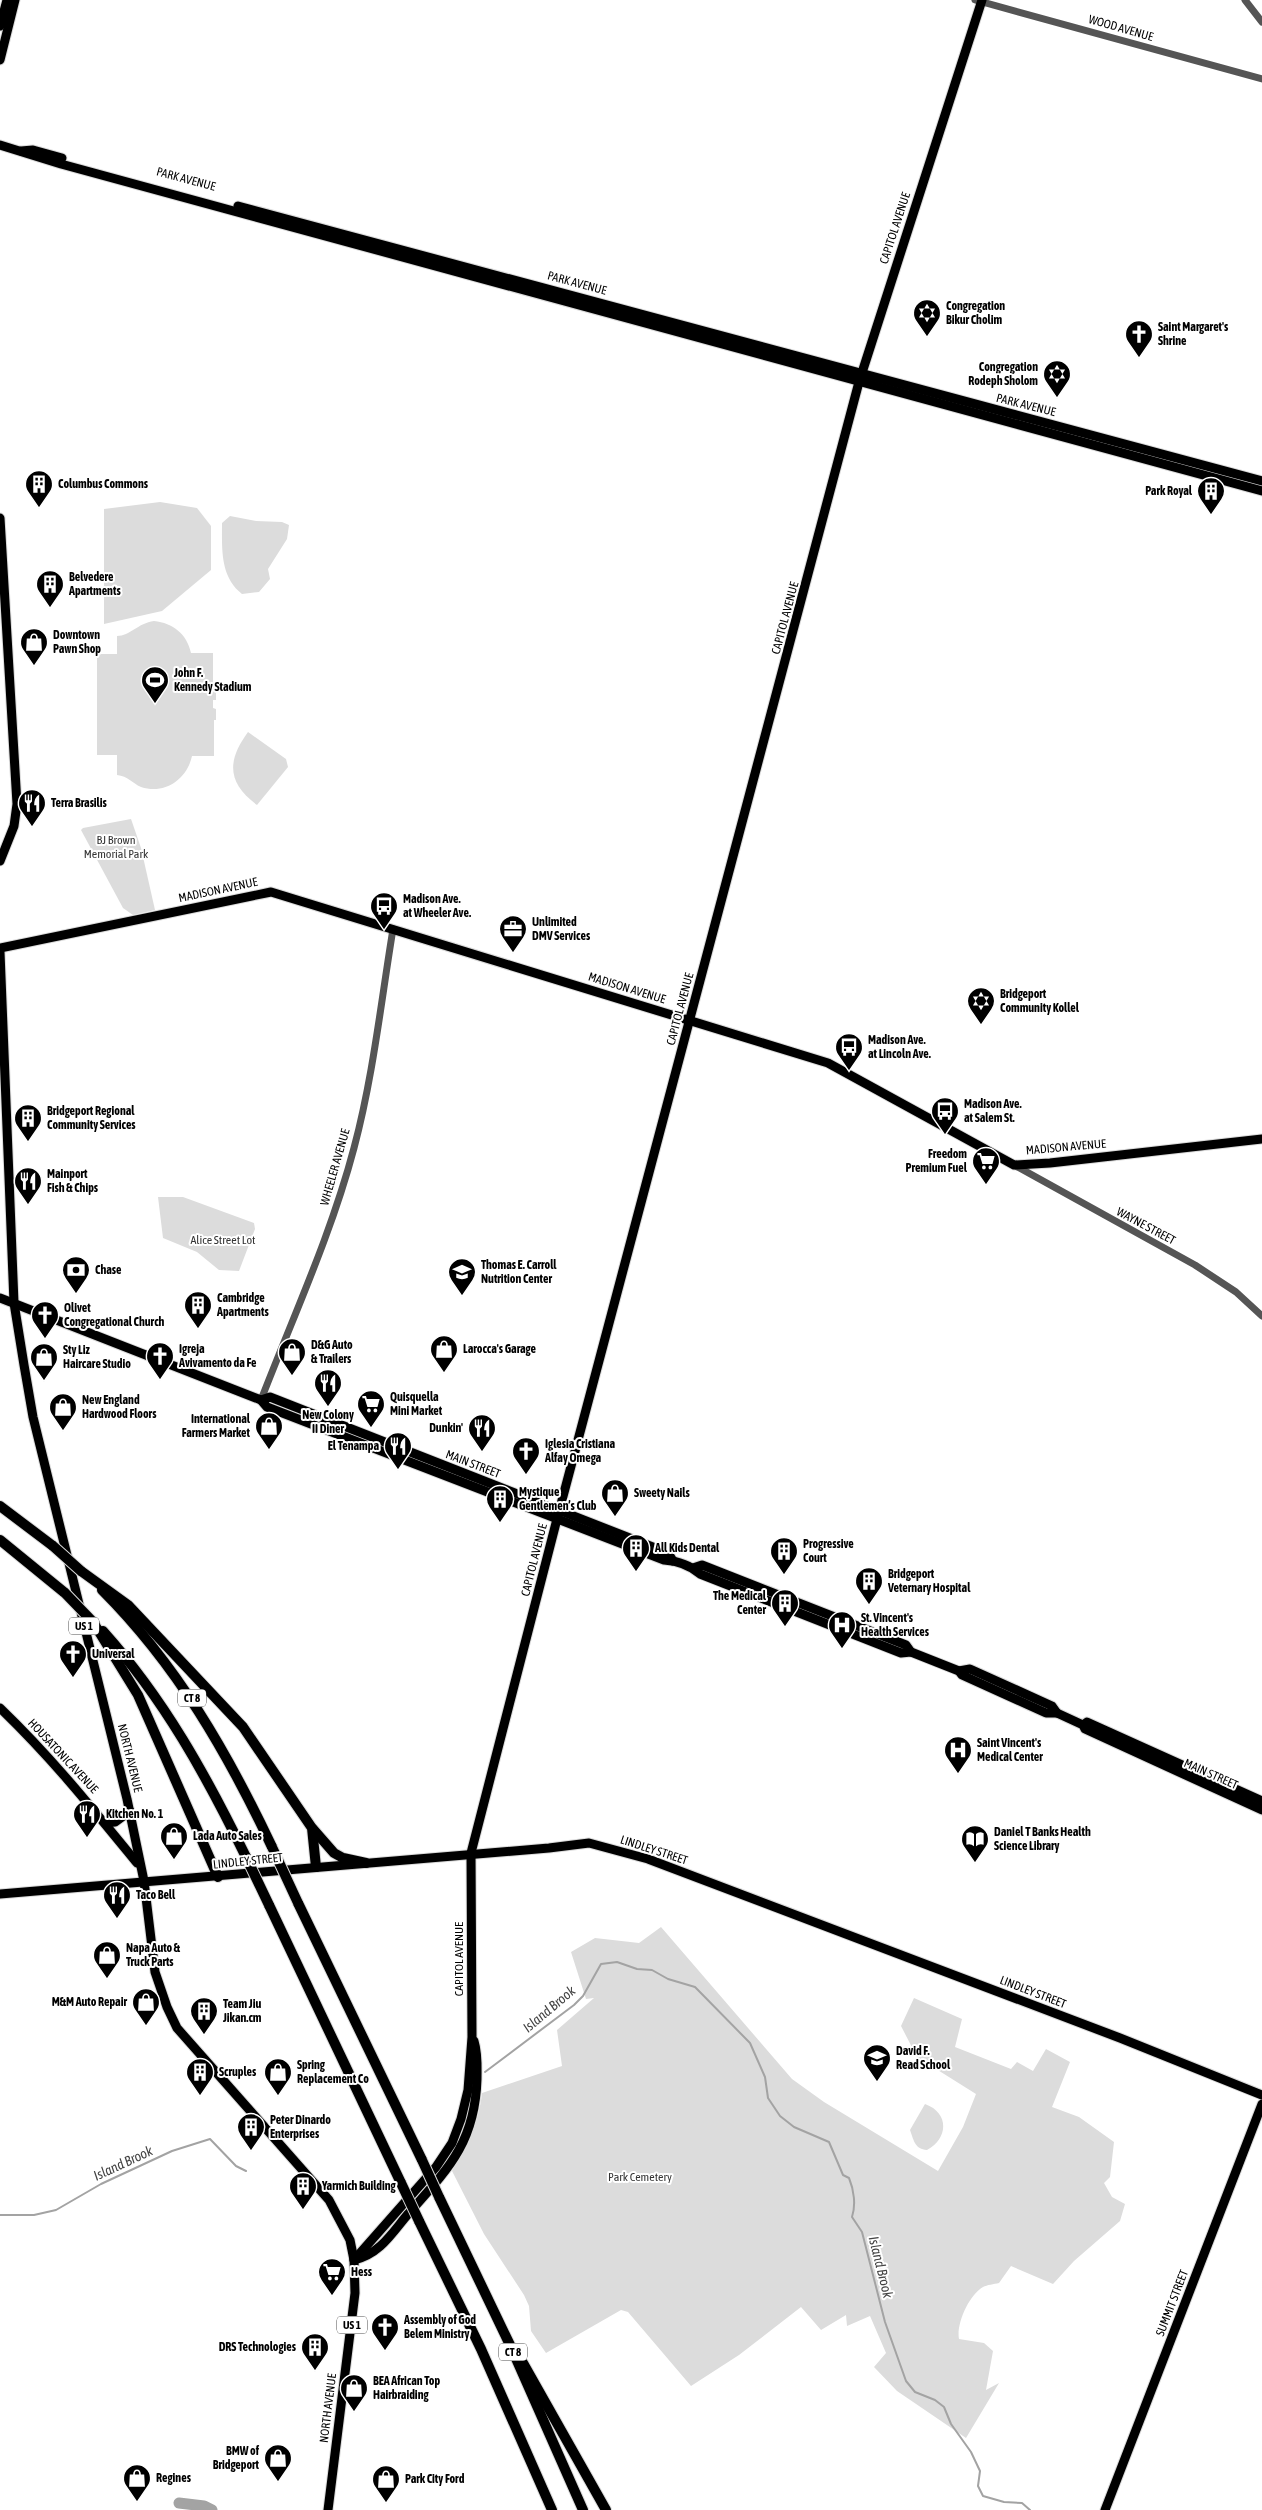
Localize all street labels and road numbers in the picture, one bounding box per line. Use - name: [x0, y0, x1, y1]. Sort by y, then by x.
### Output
- street label: WOOD AVENUE: [1087, 12, 1155, 44]
- street label: PARK AVENUE: [155, 164, 217, 194]
- street label: CAPITOL AVENUE: [877, 190, 913, 266]
- street label: PARK AVENUE: [546, 268, 608, 298]
- street label: PARK AVENUE: [995, 391, 1057, 419]
- street label: CAPITOL AVENUE: [769, 580, 801, 656]
- street label: MADISON AVENUE: [177, 875, 259, 905]
- street label: MADISON AVENUE: [587, 970, 667, 1006]
- street label: CAPITOL AVENUE: [664, 971, 696, 1047]
- street label: WHEELER AVENUE: [317, 1127, 353, 1207]
- street label: MADISON AVENUE: [1025, 1137, 1107, 1157]
- street label: WAYNE STREET: [1114, 1205, 1179, 1248]
- street label: MAIN STREET: [444, 1447, 503, 1481]
- street label: CAPITOL AVENUE: [518, 1522, 550, 1598]
- road number: US 1: [69, 1618, 99, 1634]
- road number: CT 8: [178, 1690, 206, 1706]
- street label: HOUSATONIC AVENUE: [25, 1716, 101, 1796]
- street label: NORTH AVENUE: [115, 1722, 145, 1794]
- street label: MAIN STREET: [1182, 1756, 1241, 1792]
- street label: LINDLEY STREET: [619, 1833, 690, 1868]
- street label: LINDLEY STREET: [212, 1850, 284, 1872]
- street label: CAPITOL AVENUE: [452, 1922, 466, 1996]
- street label: LINDLEY STREET: [998, 1973, 1069, 2011]
- street label: SUMMIT STREET: [1153, 2267, 1191, 2338]
- road number: US 1: [337, 2316, 367, 2334]
- road number: CT 8: [499, 2344, 527, 2360]
- street label: NORTH AVENUE: [317, 2372, 339, 2444]

